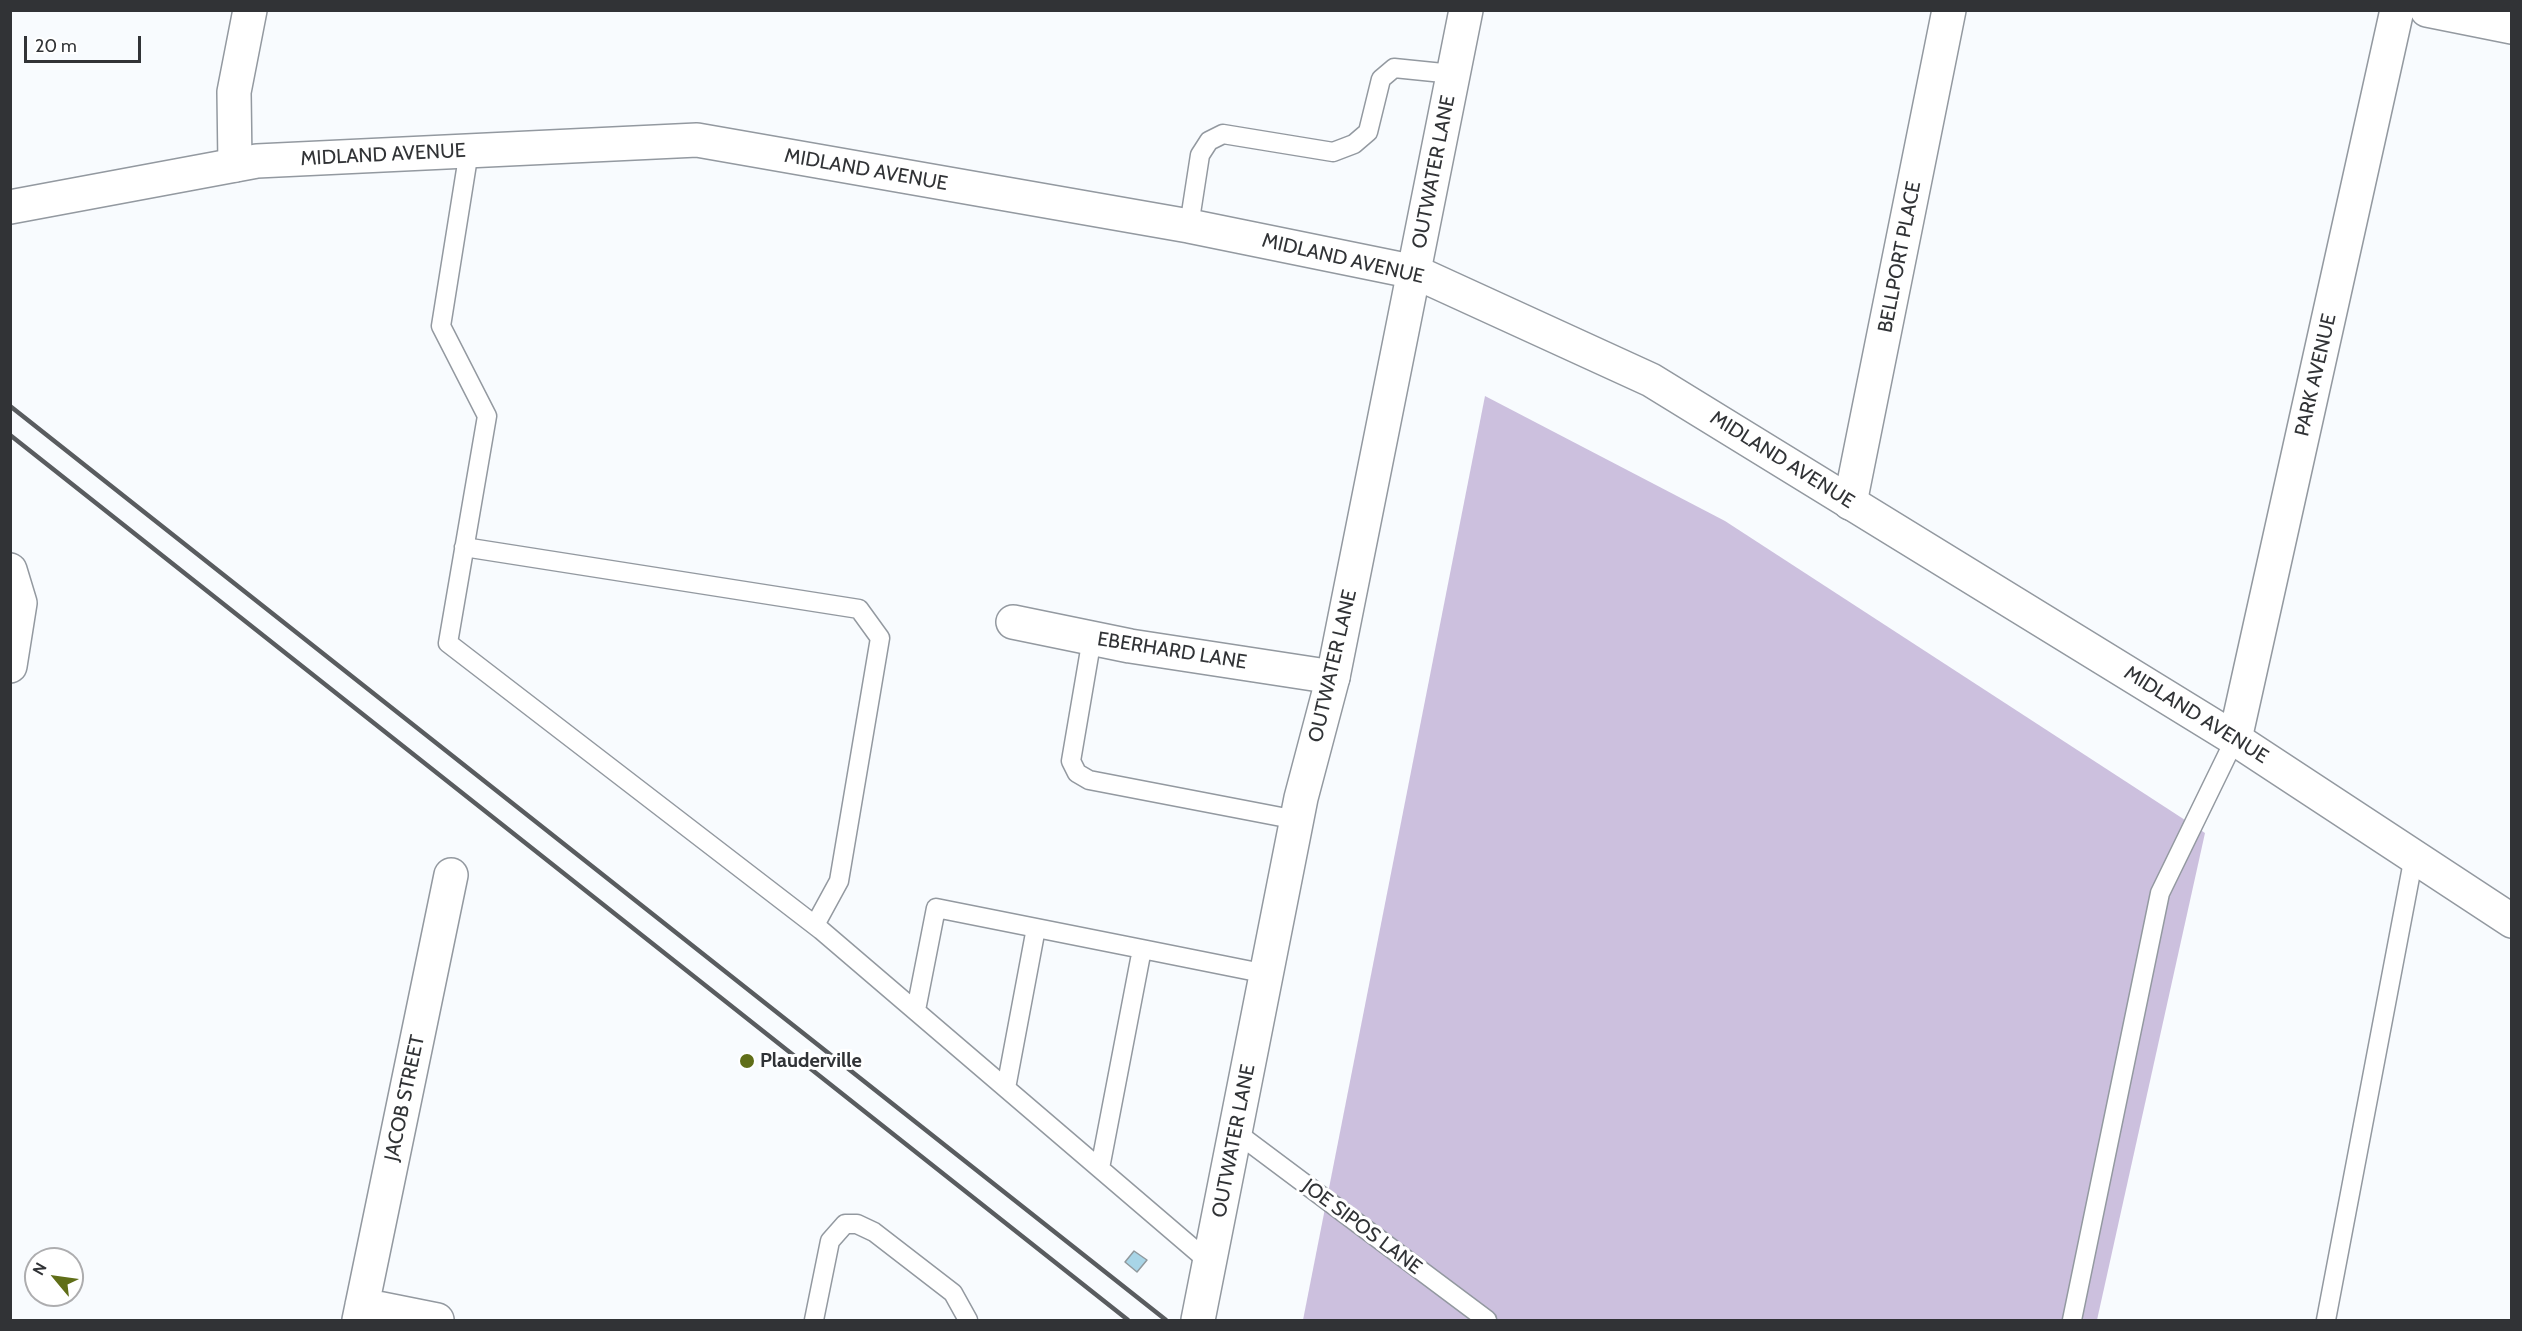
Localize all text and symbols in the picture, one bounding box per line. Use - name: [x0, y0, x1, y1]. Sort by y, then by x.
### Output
- scale bar: [27, 24, 144, 62]
- text: 20 m: [35, 35, 77, 57]
- street label: OUTWATER LANE: [1407, 93, 1461, 251]
- street label: MIDLAND AVENUE: [300, 139, 466, 171]
- street label: MIDLAND AVENUE: [782, 144, 950, 196]
- street label: BELLPORT PLACE: [1874, 179, 1926, 335]
- street label: MIDLAND AVENUE: [1260, 229, 1426, 289]
- street label: PARK AVENUE: [2290, 311, 2342, 439]
- street label: MIDLAND AVENUE: [1705, 406, 1859, 514]
- street label: OUTWATER LANE: [1304, 587, 1362, 745]
- street label: EBERHARD LANE: [1095, 627, 1249, 675]
- street label: MIDLAND AVENUE: [2119, 661, 2273, 769]
- street label: JACOB STREET: [380, 1033, 430, 1163]
- place label: Plauderville: [760, 1049, 862, 1073]
- marker: Plauderville: [738, 1052, 756, 1070]
- street label: OUTWATER LANE: [1207, 1062, 1261, 1220]
- street label: JOE SIPOS LANE: [1298, 1174, 1426, 1280]
- north arrow: [24, 1247, 84, 1307]
- text: N: [29, 1259, 51, 1279]

